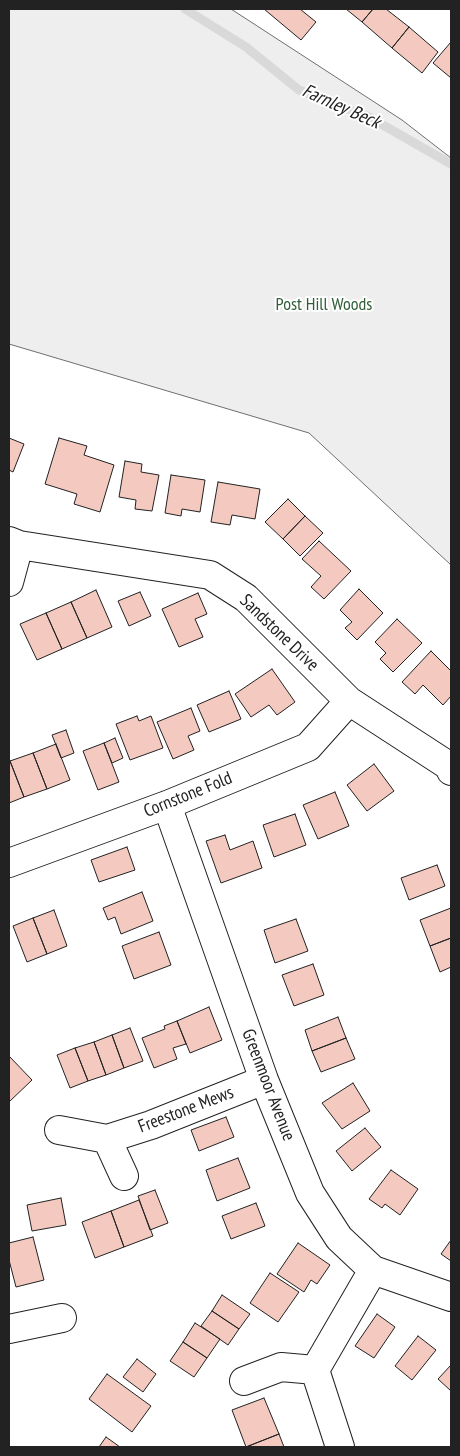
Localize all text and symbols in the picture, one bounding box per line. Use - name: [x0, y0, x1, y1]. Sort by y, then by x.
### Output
- water label: Farnley Beck: [298, 80, 384, 134]
- park label: Post Hill Woods: [276, 294, 372, 316]
- street label: Sandstone Drive: [235, 590, 323, 676]
- street label: Cornstone Fold: [141, 767, 235, 823]
- street label: Greenmoor Avenue: [237, 1026, 299, 1144]
- street label: Freestone Mews: [135, 1082, 237, 1138]

